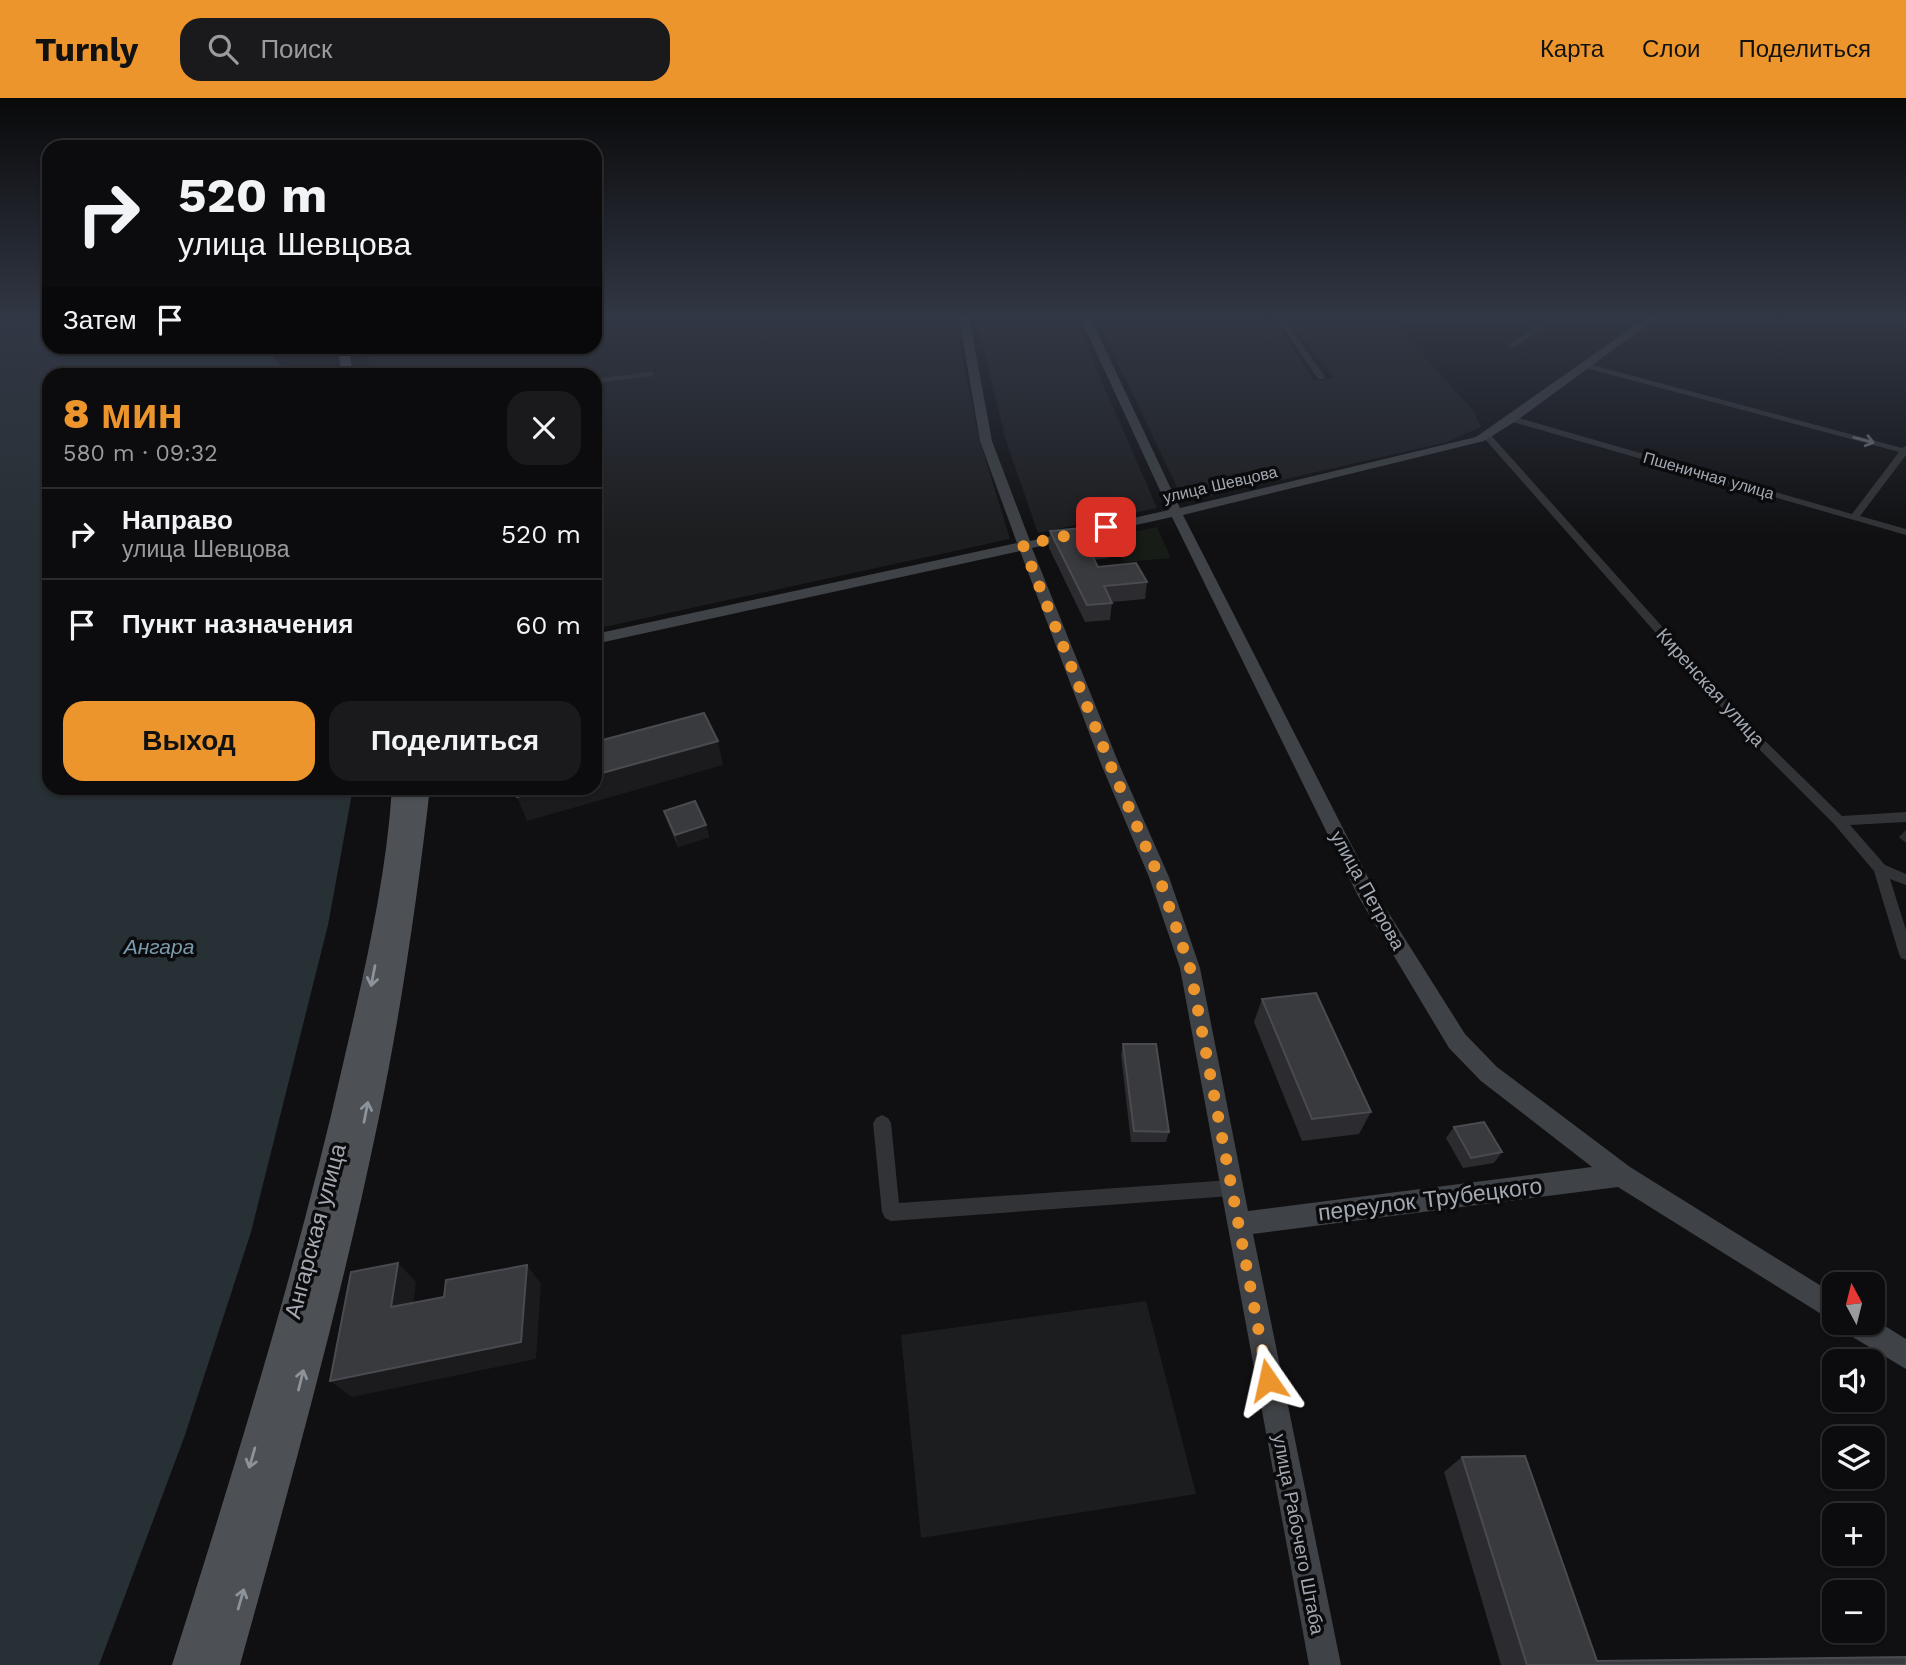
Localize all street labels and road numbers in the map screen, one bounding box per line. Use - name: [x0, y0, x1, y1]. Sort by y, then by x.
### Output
- street label: Пшеничная улица: [1641, 448, 1777, 503]
- street label: улица Шевцова: [1161, 462, 1279, 507]
- street label: Киренская улица: [1652, 623, 1770, 751]
- street label: улица Петрова: [1325, 827, 1410, 954]
- street label: Ангарская улица: [279, 1141, 352, 1322]
- street label: переулок Трубецкого: [1316, 1172, 1544, 1227]
- street label: улица Рабочего Штаба: [1268, 1432, 1329, 1637]

